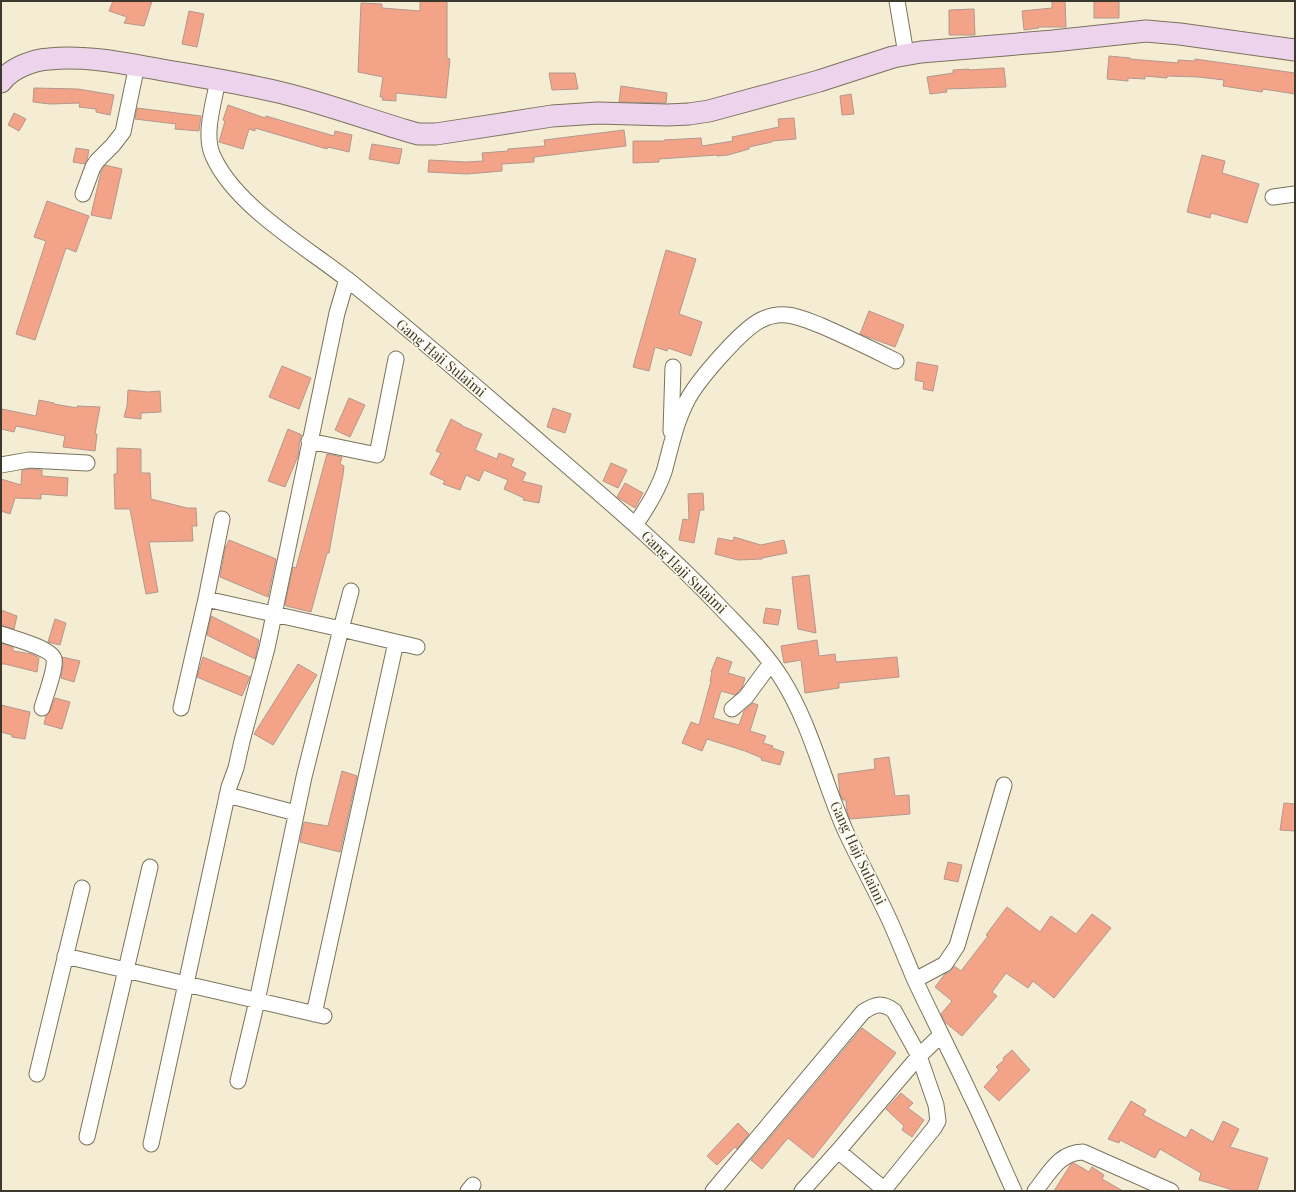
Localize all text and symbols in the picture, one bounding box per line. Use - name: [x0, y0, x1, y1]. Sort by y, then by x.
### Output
- street label: Gang Haji Sulaimi: [392, 314, 490, 401]
- street label: Gang Haji Sulaimi: [637, 526, 731, 617]
- street label: Gang Haji Sulaimi: [826, 798, 891, 908]

